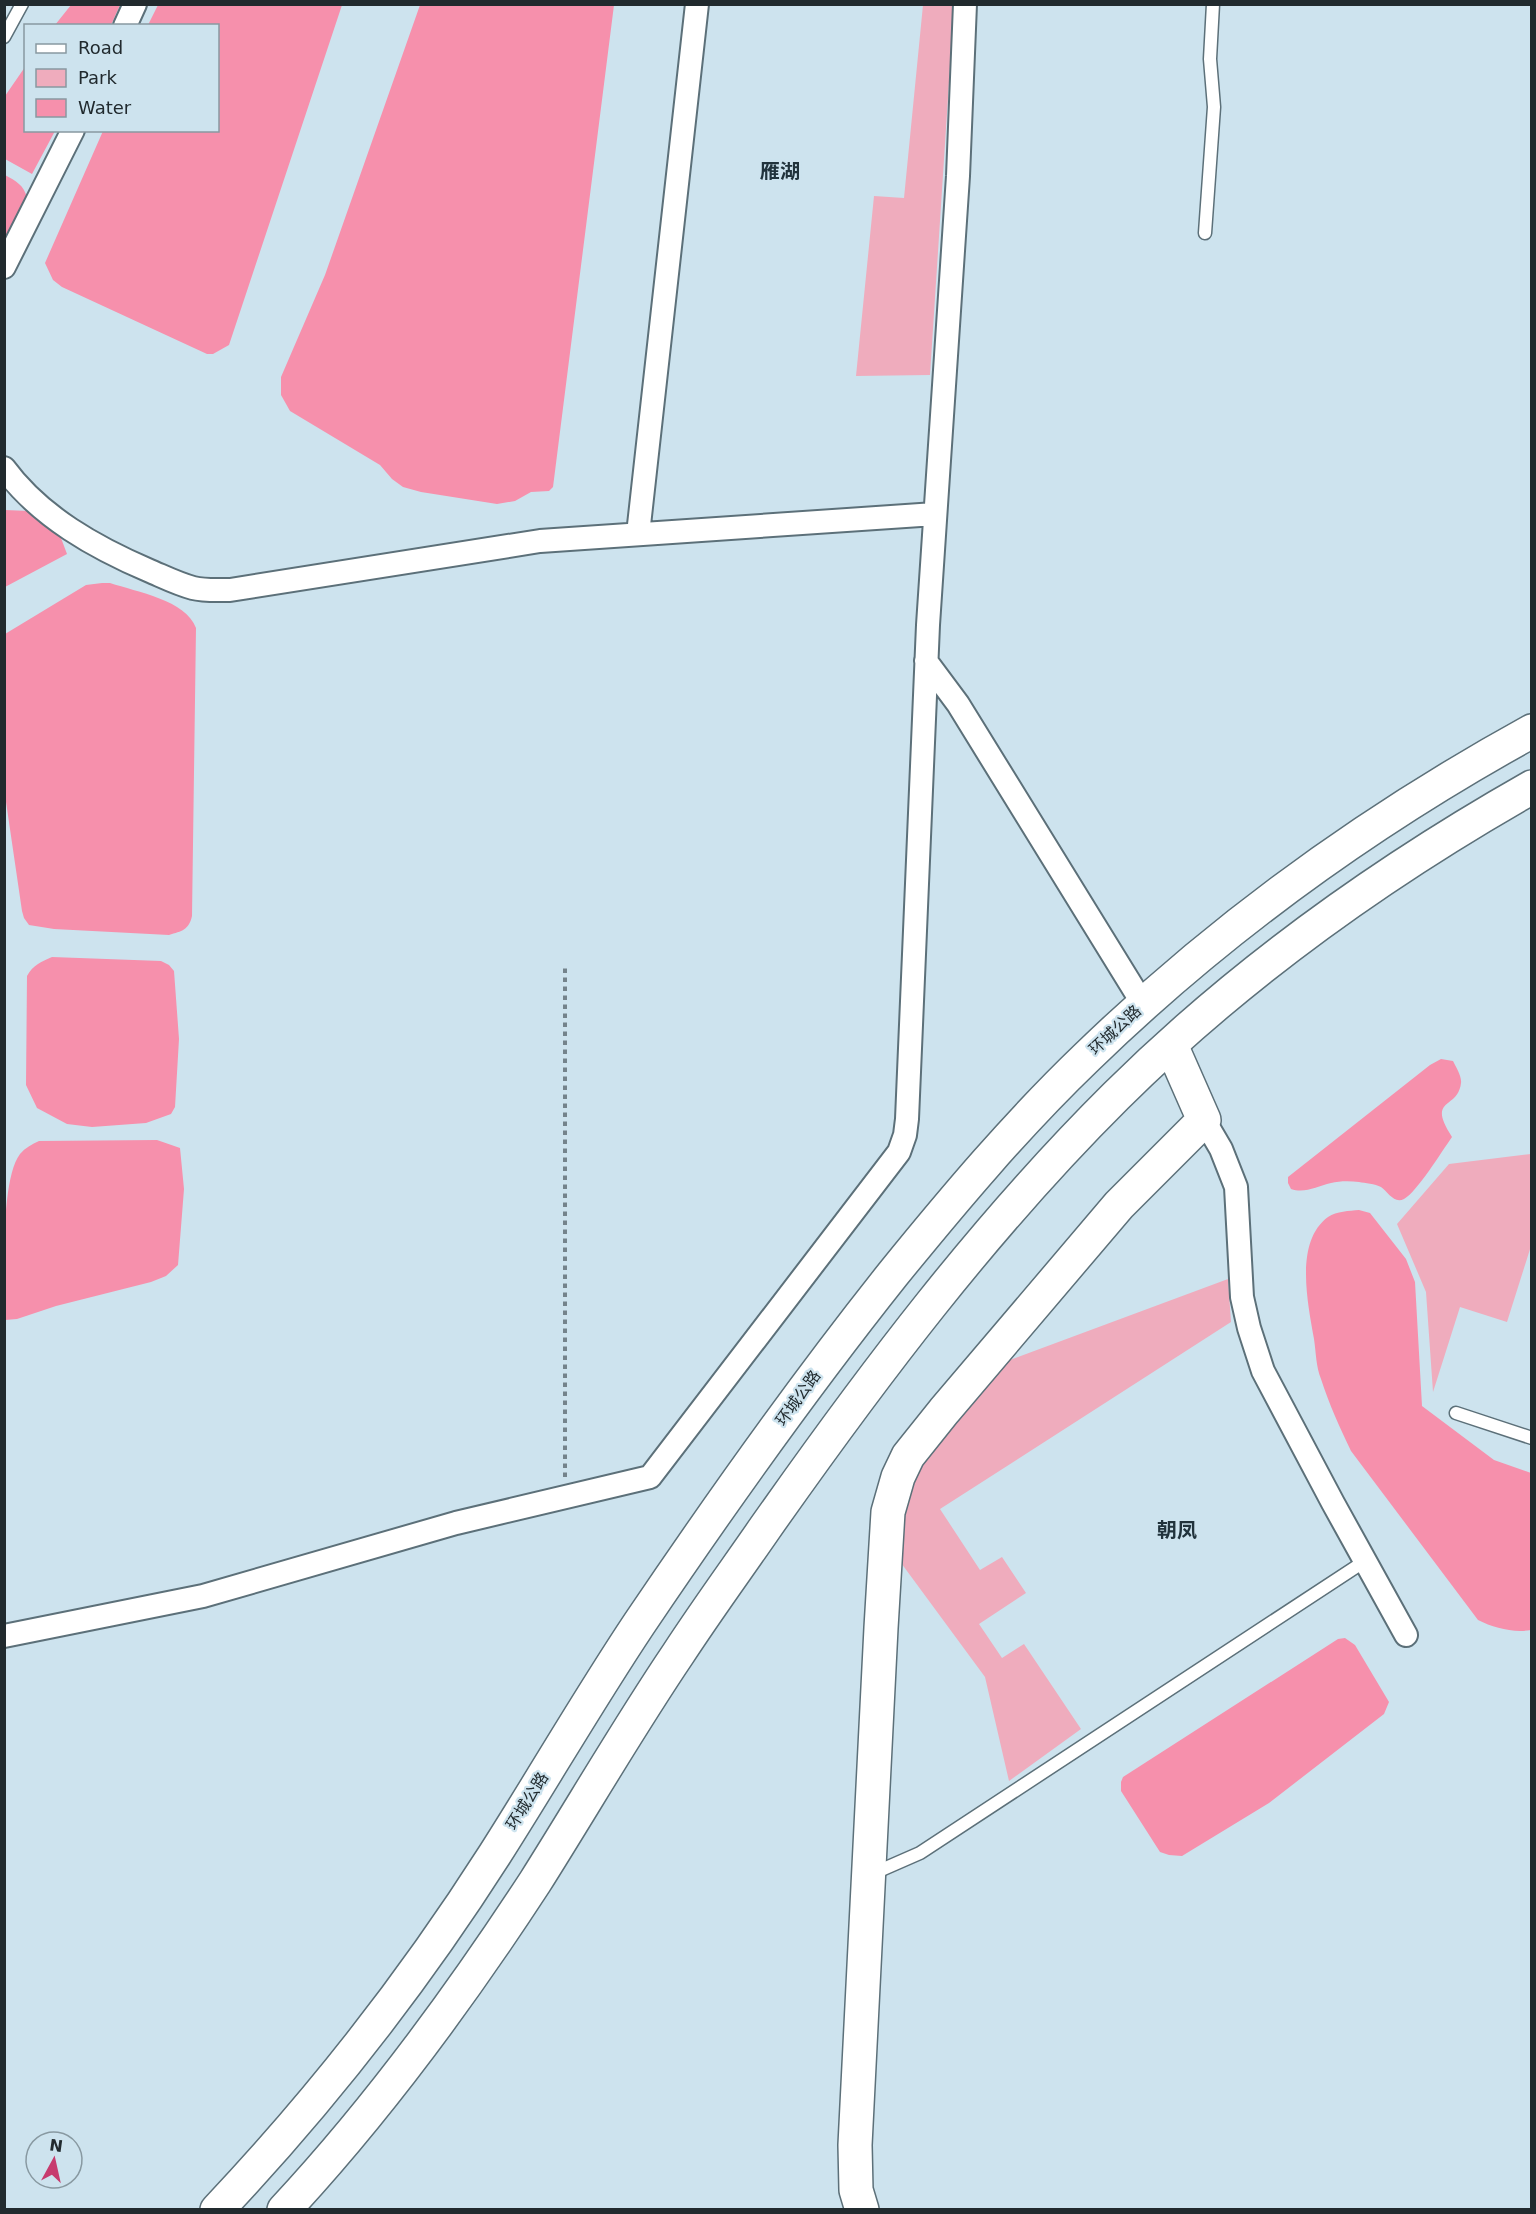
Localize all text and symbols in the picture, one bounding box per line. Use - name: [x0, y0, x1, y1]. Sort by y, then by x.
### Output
- legend: [24, 24, 219, 132]
- text: Road: [78, 37, 123, 58]
- text: Park: [78, 67, 117, 88]
- text: Water: [78, 97, 132, 118]
- district label: 雁湖: [760, 159, 800, 183]
- street label: 环城公路: [1085, 1001, 1145, 1059]
- street label: 环城公路: [772, 1367, 824, 1429]
- district label: 朝凤: [1157, 1518, 1197, 1542]
- street label: 环城公路: [502, 1769, 552, 1833]
- north arrow: [24, 2130, 84, 2190]
- text: N: [48, 2135, 64, 2156]

